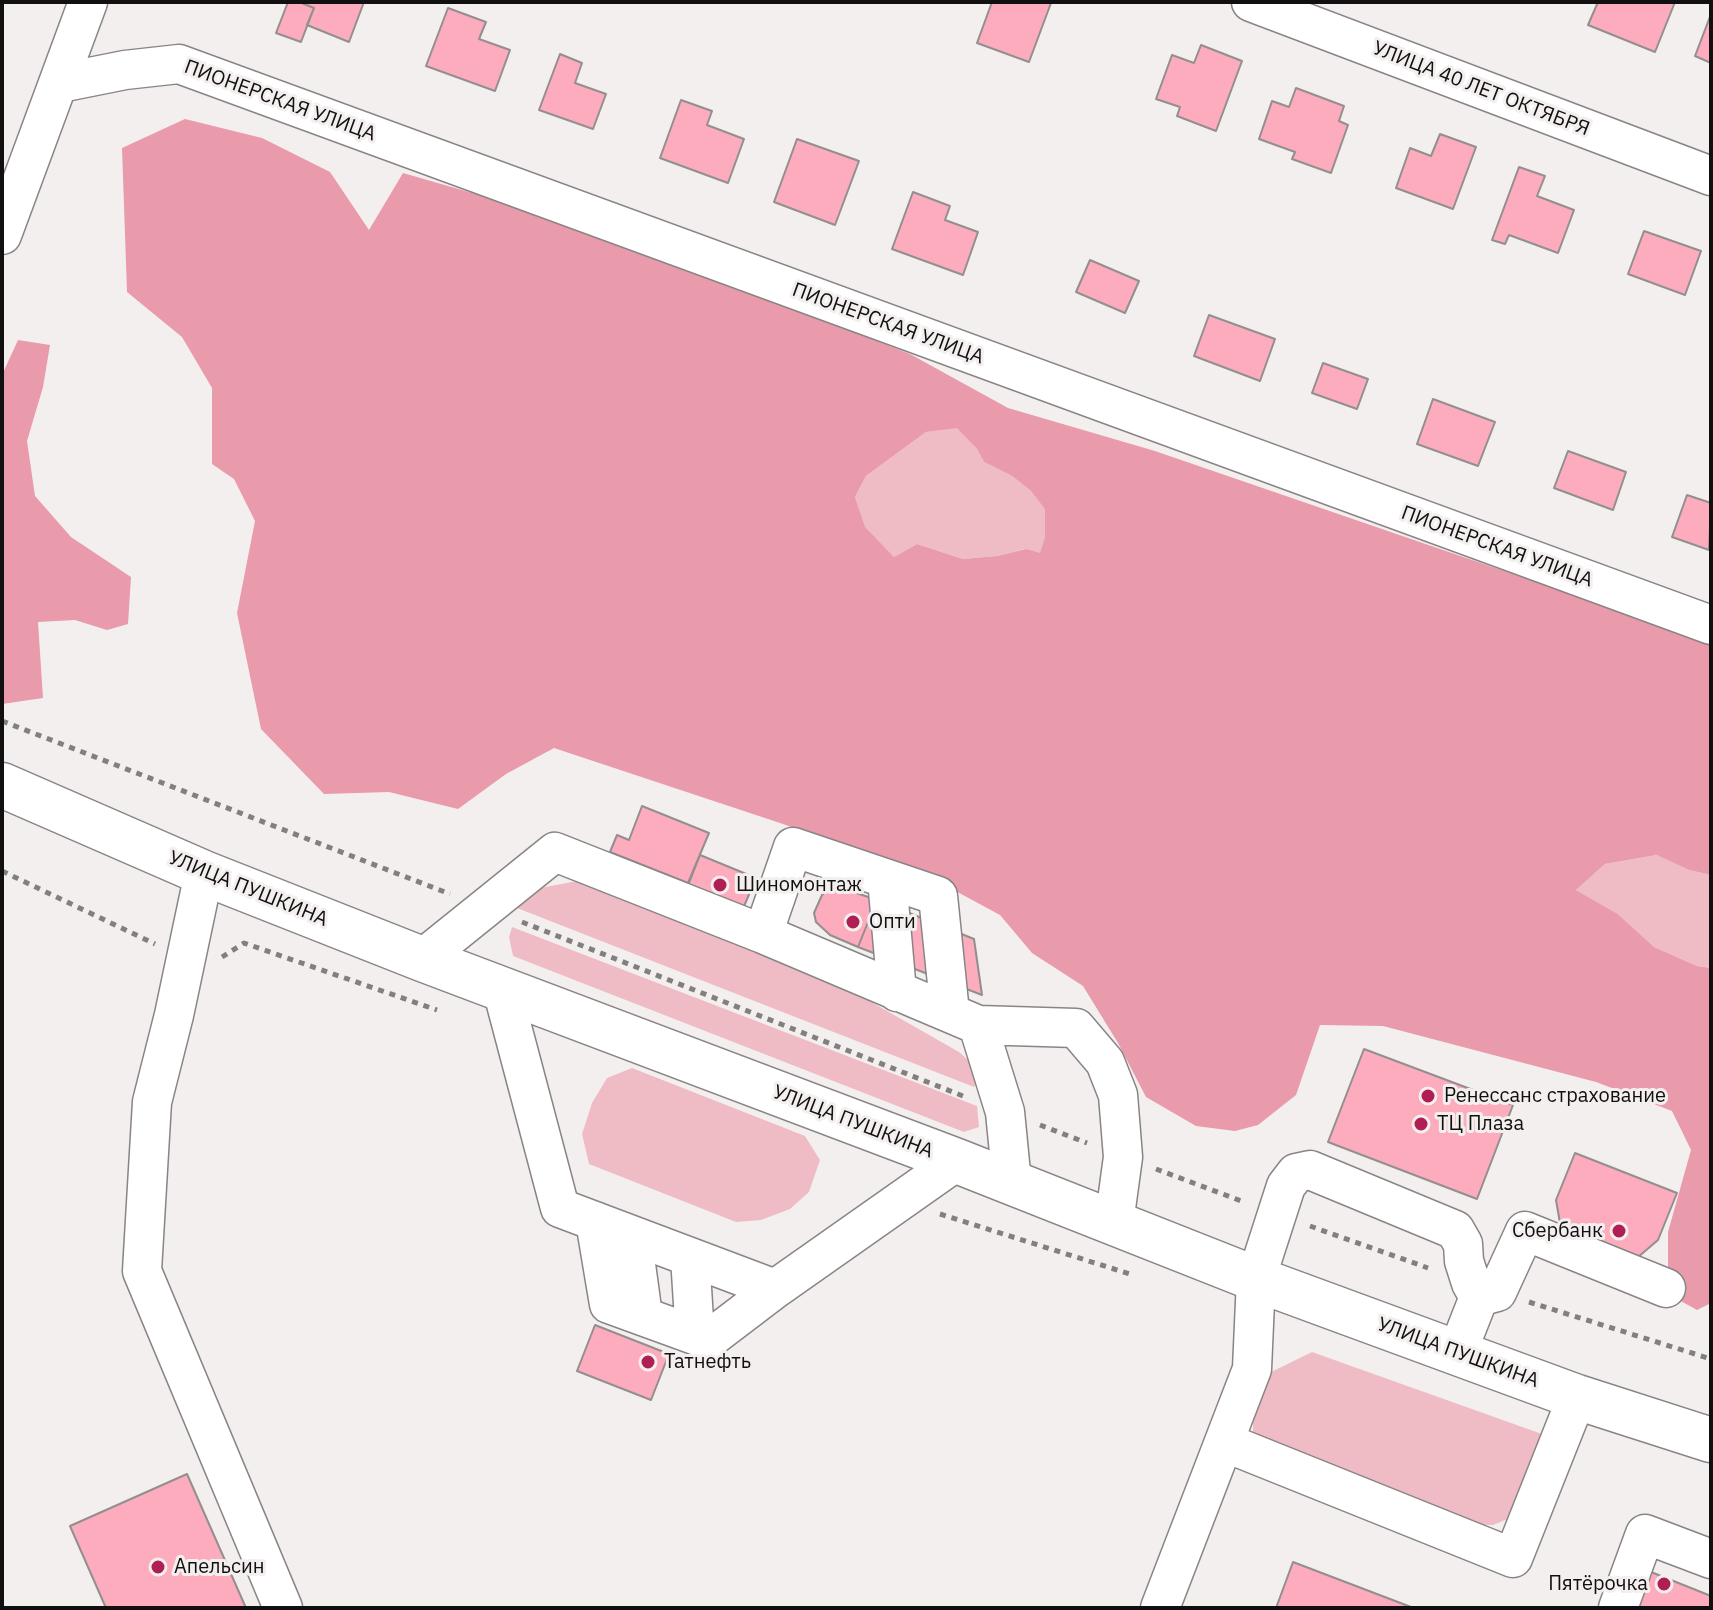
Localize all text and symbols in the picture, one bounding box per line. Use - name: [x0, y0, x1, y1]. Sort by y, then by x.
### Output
- street label: УЛИЦА 40 ЛЕТ ОКТЯБРЯ: [1369, 37, 1593, 141]
- street label: ПИОНЕРСКАЯ УЛИЦА: [181, 55, 379, 147]
- street label: ПИОНЕРСКАЯ УЛИЦА: [789, 278, 987, 370]
- street label: ПИОНЕРСКАЯ УЛИЦА: [1398, 501, 1596, 593]
- street label: УЛИЦА ПУШКИНА: [165, 846, 331, 932]
- place label: Шиномонтаж: [736, 873, 862, 897]
- marker: Шиномонтаж: [711, 876, 729, 894]
- place label: Опти: [869, 910, 916, 934]
- marker: Опти: [844, 913, 862, 931]
- street label: УЛИЦА ПУШКИНА: [769, 1080, 937, 1164]
- place label: Ренессанс страхование: [1444, 1084, 1666, 1108]
- marker: Ренессанс страхование: [1419, 1087, 1437, 1105]
- place label: ТЦ Плаза: [1437, 1112, 1524, 1136]
- marker: ТЦ Плаза: [1412, 1115, 1430, 1133]
- place label: Сбербанк: [1512, 1219, 1603, 1243]
- marker: Сбербанк: [1610, 1222, 1628, 1240]
- street label: УЛИЦА ПУШКИНА: [1374, 1313, 1542, 1393]
- place label: Татнефть: [664, 1350, 751, 1374]
- marker: Татнефть: [639, 1353, 657, 1371]
- place label: Апельсин: [174, 1555, 265, 1579]
- marker: Апельсин: [149, 1558, 167, 1576]
- place label: Пятёрочка: [1548, 1572, 1648, 1596]
- marker: Пятёрочка: [1655, 1575, 1673, 1593]

